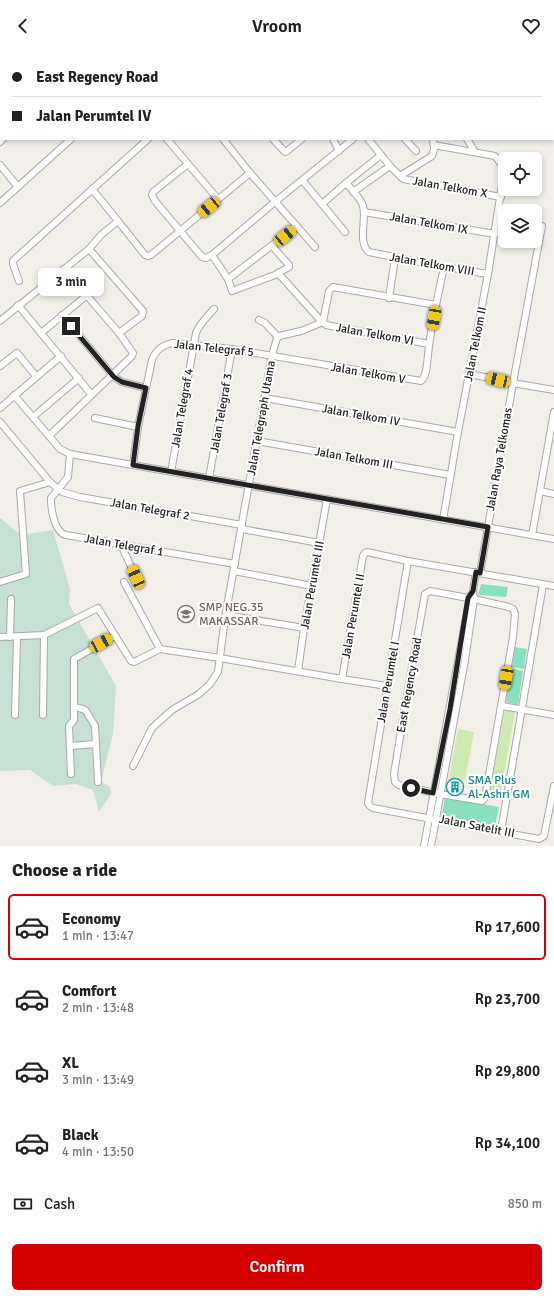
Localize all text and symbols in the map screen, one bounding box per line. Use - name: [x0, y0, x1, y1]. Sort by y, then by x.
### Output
- icon: back: [12, 15, 34, 37]
- text: Vroom: [252, 15, 302, 37]
- icon: heart: [520, 15, 542, 37]
- text: East Regency Road: [36, 68, 158, 86]
- text: Jalan Perumtel IV: [36, 107, 151, 125]
- map controls: [498, 152, 542, 248]
- button: locate: [498, 152, 542, 196]
- street label: Jalan Telkom X: [411, 174, 488, 201]
- car: [196, 195, 222, 219]
- button: layers: [498, 204, 542, 248]
- street label: Jalan Telkom IX: [389, 209, 469, 238]
- car: [272, 224, 298, 248]
- street label: Jalan Telkom VIII: [388, 250, 476, 279]
- callout: 3 min: [38, 268, 104, 296]
- text: 3 min: [55, 274, 87, 290]
- car: [426, 305, 442, 331]
- street label: Jalan Telkom II: [461, 306, 490, 383]
- route end: [62, 317, 80, 335]
- street label: Jalan Telkom VI: [335, 320, 415, 349]
- street label: Jalan Telegraf 5: [173, 337, 255, 360]
- street label: Jalan Telegraph Utama: [244, 359, 279, 477]
- street label: Jalan Telkom V: [329, 360, 407, 387]
- street label: Jalan Telegraf 4: [168, 367, 197, 449]
- car: [485, 371, 511, 389]
- street label: Jalan Telegraf 3: [207, 372, 236, 454]
- street label: Jalan Telkom IV: [321, 401, 401, 430]
- street label: Jalan Raya Telkomas: [483, 406, 516, 512]
- street label: Jalan Telkom III: [314, 444, 394, 473]
- street label: Jalan Telegraf 2: [109, 495, 191, 524]
- street label: Jalan Telegraf 1: [83, 531, 165, 560]
- street label: Jalan Perumtel III: [297, 540, 328, 631]
- car: [126, 564, 146, 590]
- street label: Jalan Perumtel II: [339, 572, 368, 660]
- place label: SMP NEG.35 MAKASSAR: [199, 600, 263, 629]
- school or university icon: SMP NEG.35 MAKASSAR: [176, 604, 196, 624]
- car: [88, 632, 114, 654]
- street label: East Regency Road: [394, 636, 425, 734]
- street label: Jalan Perumtel I: [374, 640, 403, 724]
- car: [498, 665, 514, 691]
- place label: SMA Plus Al-Ashri GM: [468, 773, 530, 802]
- building icon: SMA Plus Al-Ashri GM: [445, 777, 465, 797]
- route start: [402, 779, 420, 797]
- street label: Jalan Satelit III: [438, 812, 516, 841]
- text: Choose a ride: [12, 859, 117, 881]
- icon: car: [14, 909, 50, 945]
- text: Economy: [62, 910, 121, 928]
- text: Rp 17,600: [475, 918, 540, 936]
- text: 1 min · 13:47: [62, 928, 134, 944]
- icon: car: [14, 981, 50, 1017]
- text: Comfort: [62, 982, 116, 1000]
- text: Rp 23,700: [475, 990, 540, 1008]
- text: 2 min · 13:48: [62, 1000, 134, 1016]
- icon: car: [14, 1053, 50, 1089]
- text: XL: [62, 1054, 79, 1072]
- text: Rp 29,800: [475, 1062, 540, 1080]
- text: 3 min · 13:49: [62, 1072, 134, 1088]
- icon: car: [14, 1125, 50, 1161]
- text: Black: [62, 1126, 99, 1144]
- text: Rp 34,100: [475, 1134, 540, 1152]
- text: 4 min · 13:50: [62, 1144, 134, 1160]
- icon: cash: [12, 1193, 34, 1215]
- text: Cash: [44, 1195, 75, 1213]
- text: 850 m: [508, 1196, 542, 1212]
- button: Confirm: [12, 1244, 542, 1290]

